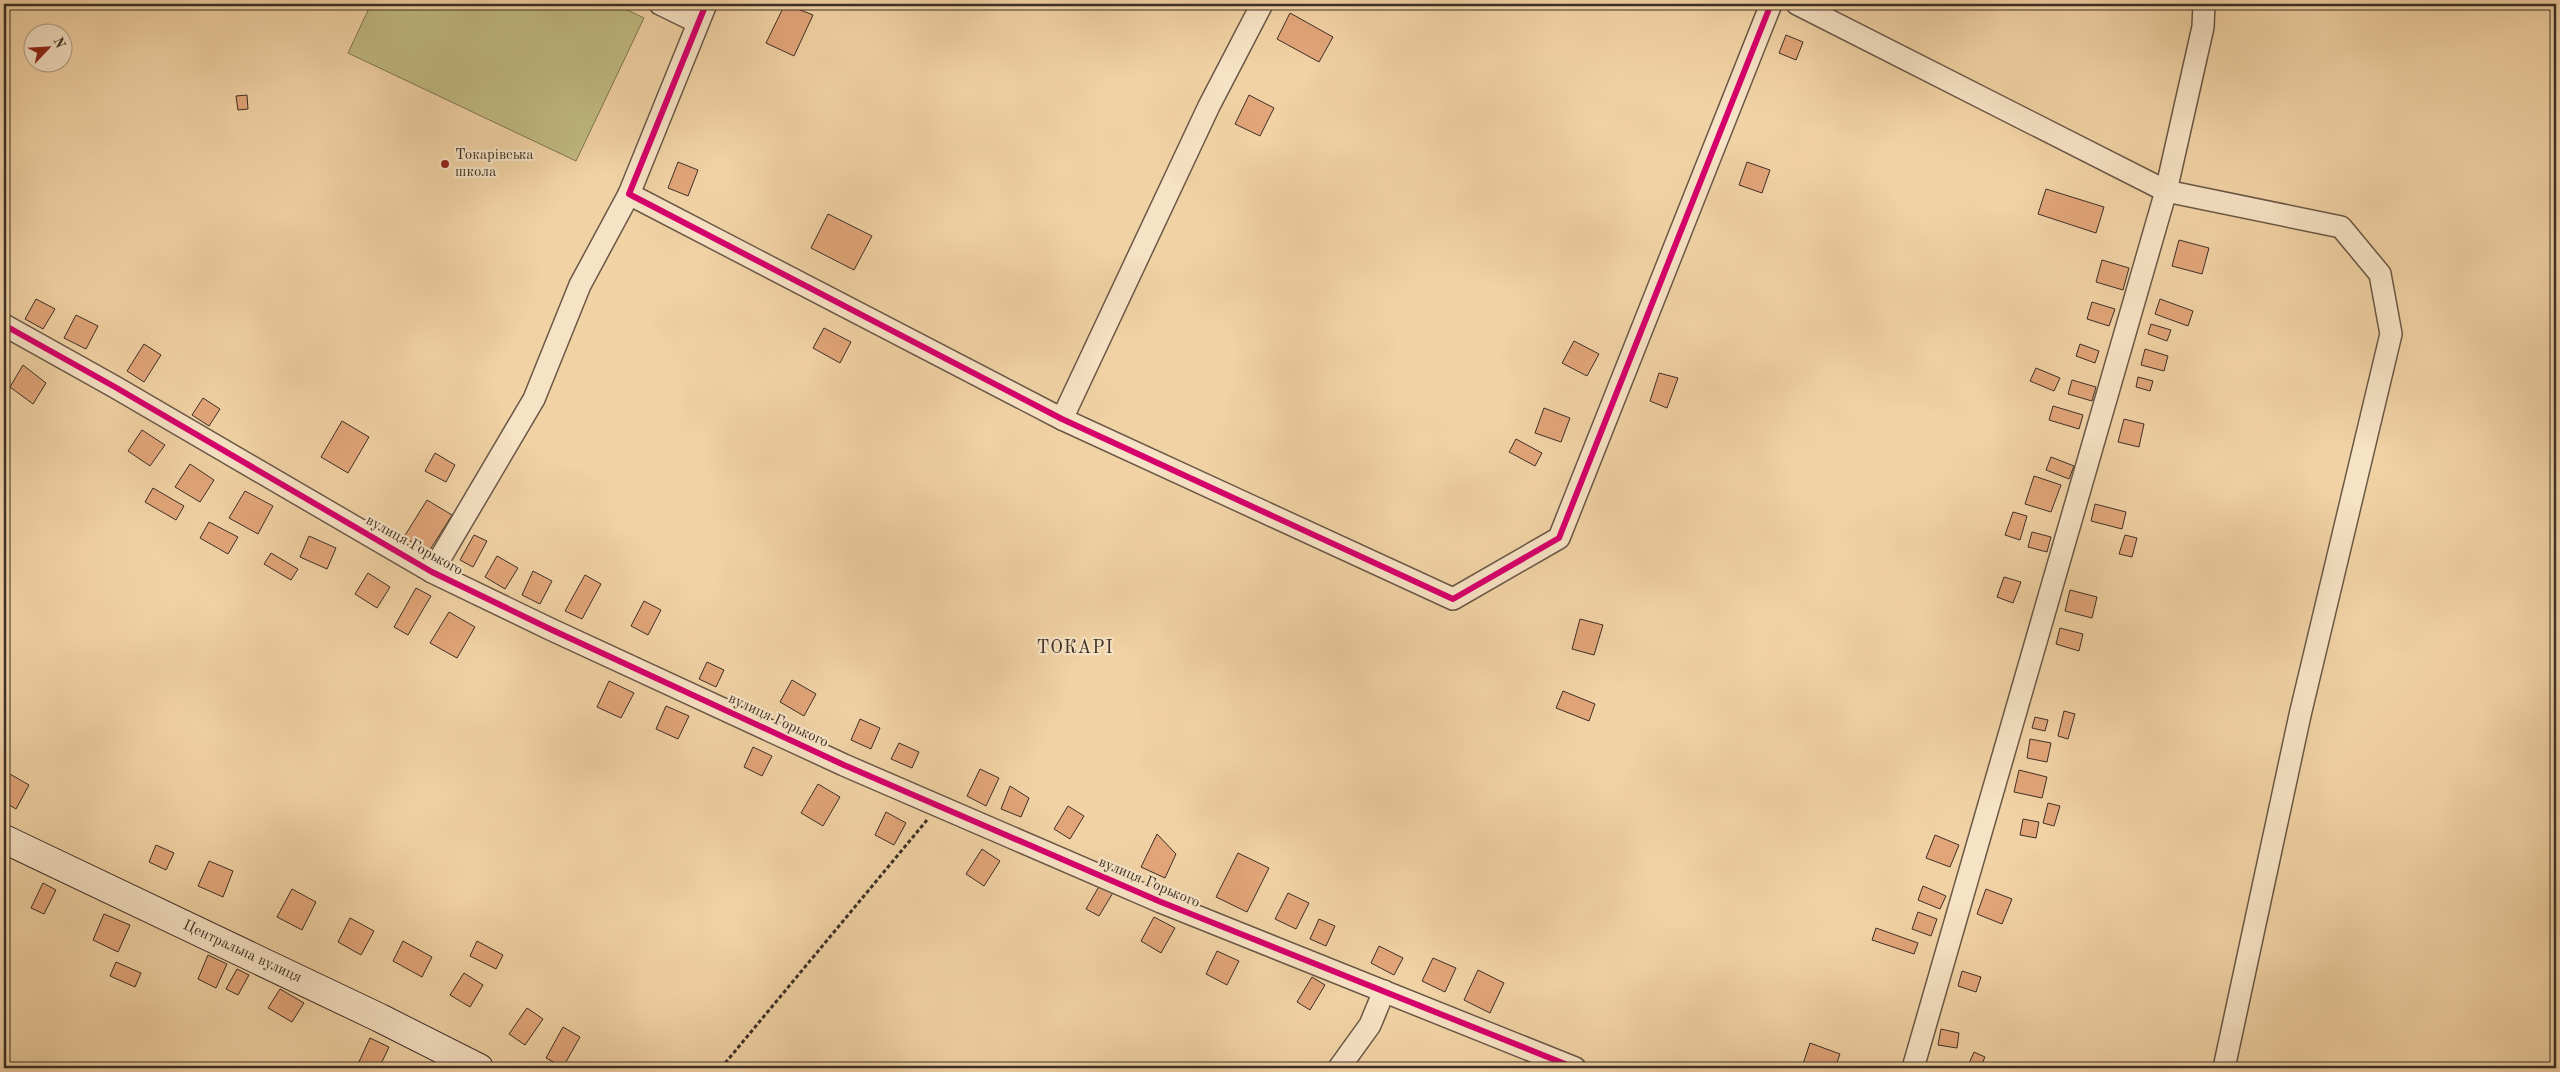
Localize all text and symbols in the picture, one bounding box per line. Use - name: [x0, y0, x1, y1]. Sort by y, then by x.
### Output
- north arrow: [22, 22, 72, 72]
- text: N: [50, 35, 68, 51]
- place label: Токарівська школа: [455, 148, 534, 180]
- marker: Токарівська школа: [439, 158, 451, 170]
- street label: вулиця Горького: [363, 513, 465, 579]
- district label: ТОКАРІ: [1036, 639, 1114, 657]
- street label: вулиця Горького: [726, 691, 830, 751]
- street label: вулиця Горького: [1096, 855, 1202, 911]
- street label: Центральна вулиця: [180, 918, 304, 986]

